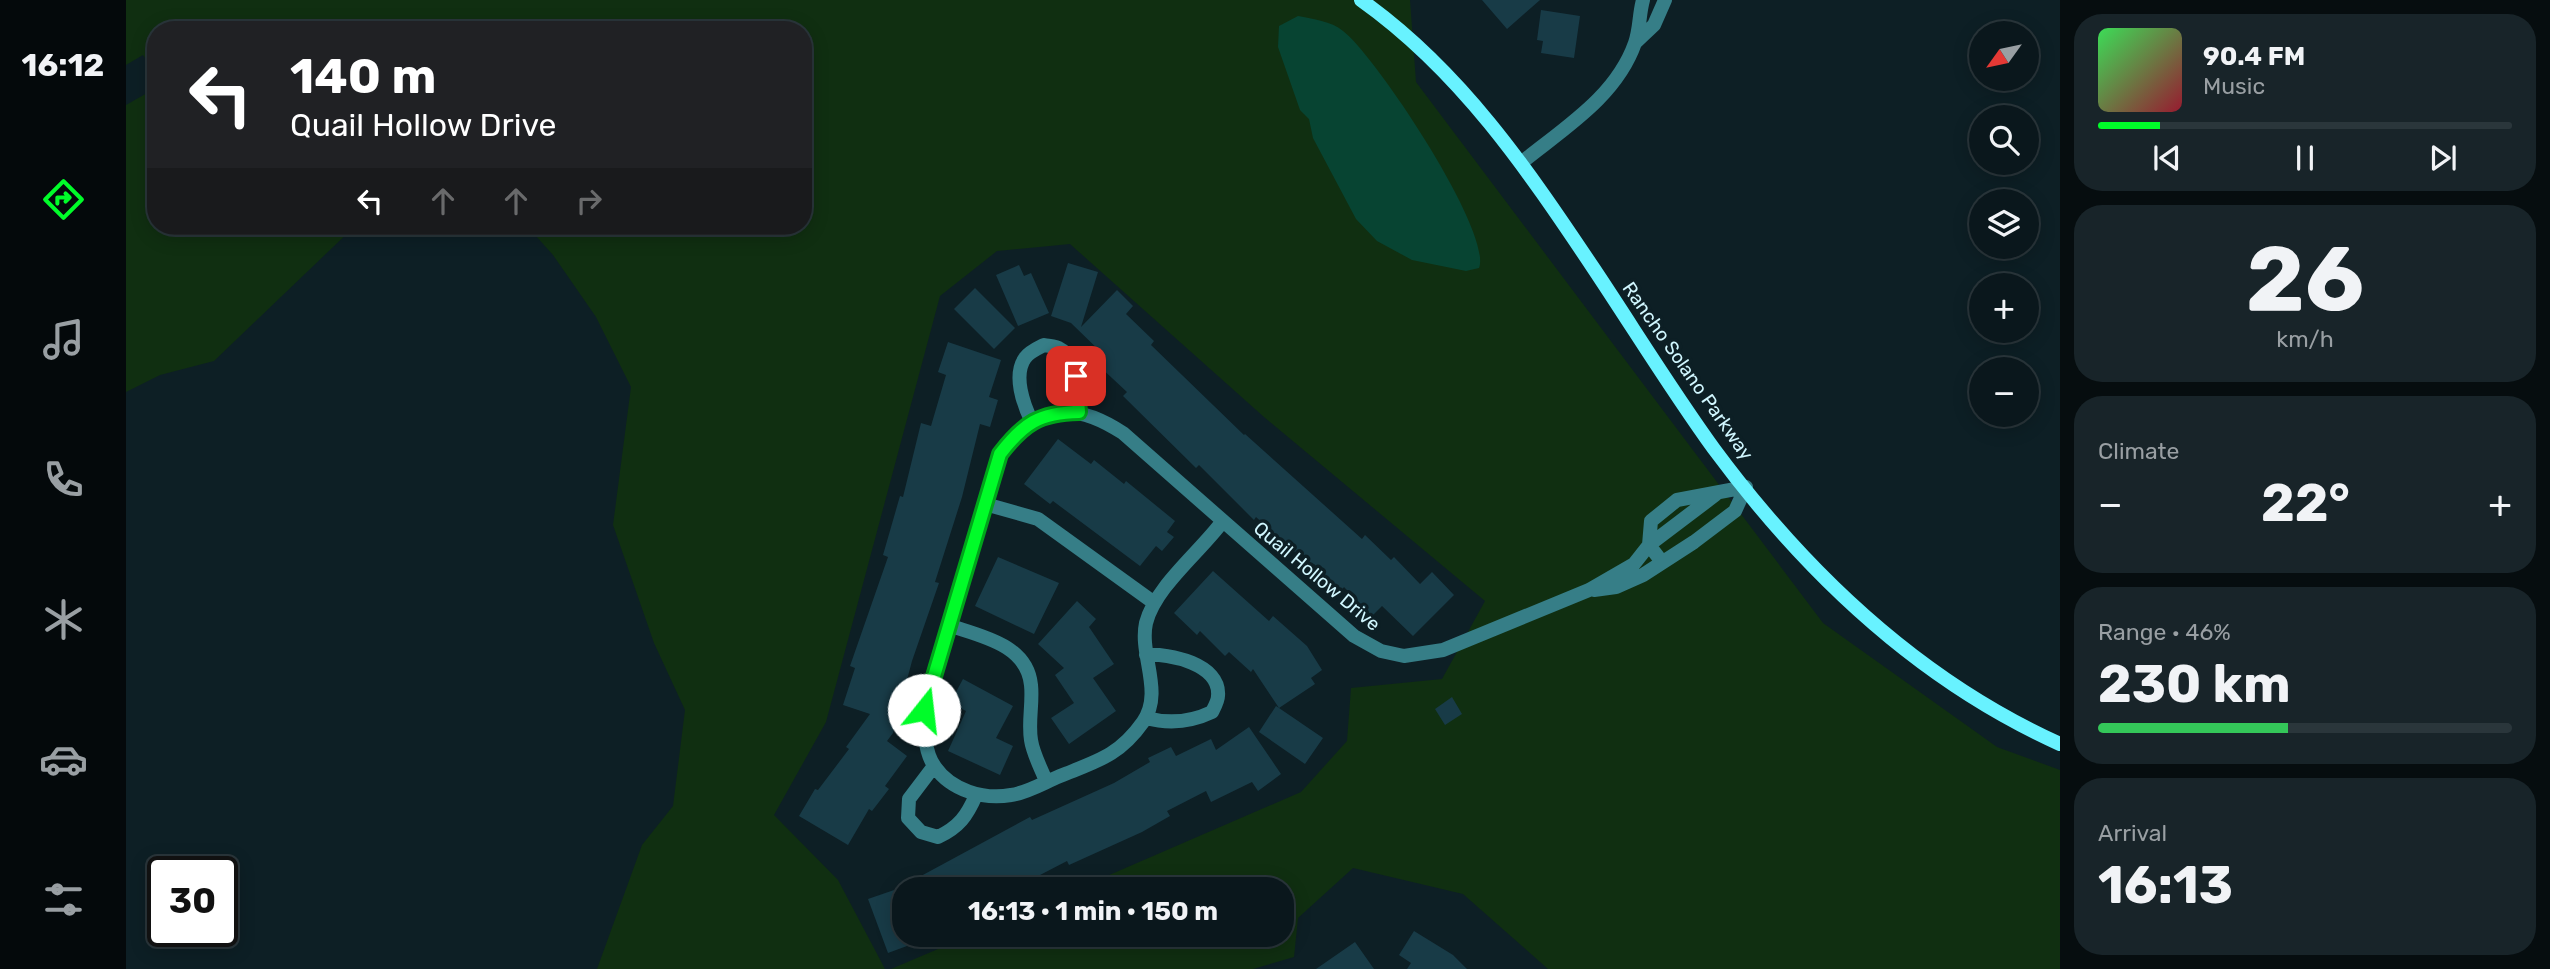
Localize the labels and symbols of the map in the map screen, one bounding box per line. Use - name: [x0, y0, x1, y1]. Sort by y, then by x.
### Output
- north arrow: [1969, 21, 2039, 91]
- street label: Rancho Solano Parkway: [1618, 277, 1758, 465]
- pin: [1046, 346, 1106, 406]
- street label: Quail Hollow Drive: [1249, 516, 1385, 636]
- position arrow: [887, 673, 961, 747]
- speed limit sign: 30: [147, 856, 238, 947]

